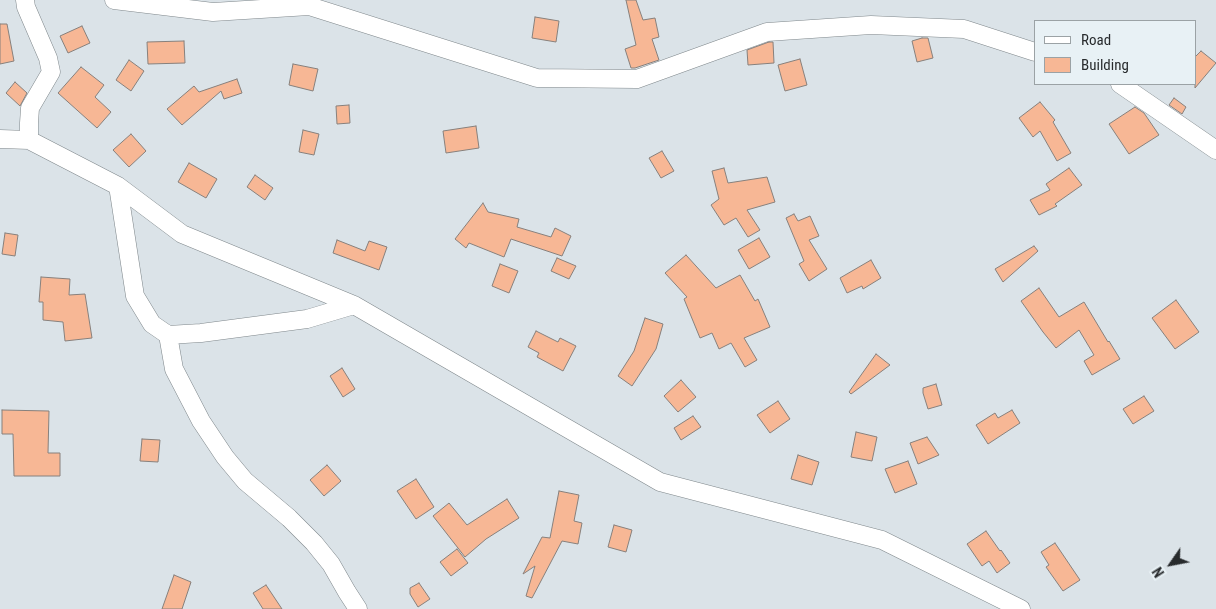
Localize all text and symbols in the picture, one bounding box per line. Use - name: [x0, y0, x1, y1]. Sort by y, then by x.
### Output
- legend: [1034, 20, 1196, 85]
- text: Road: [1081, 31, 1111, 49]
- text: Building: [1081, 56, 1129, 74]
- north arrow: [1146, 539, 1196, 589]
- text: N: [1149, 564, 1167, 580]

